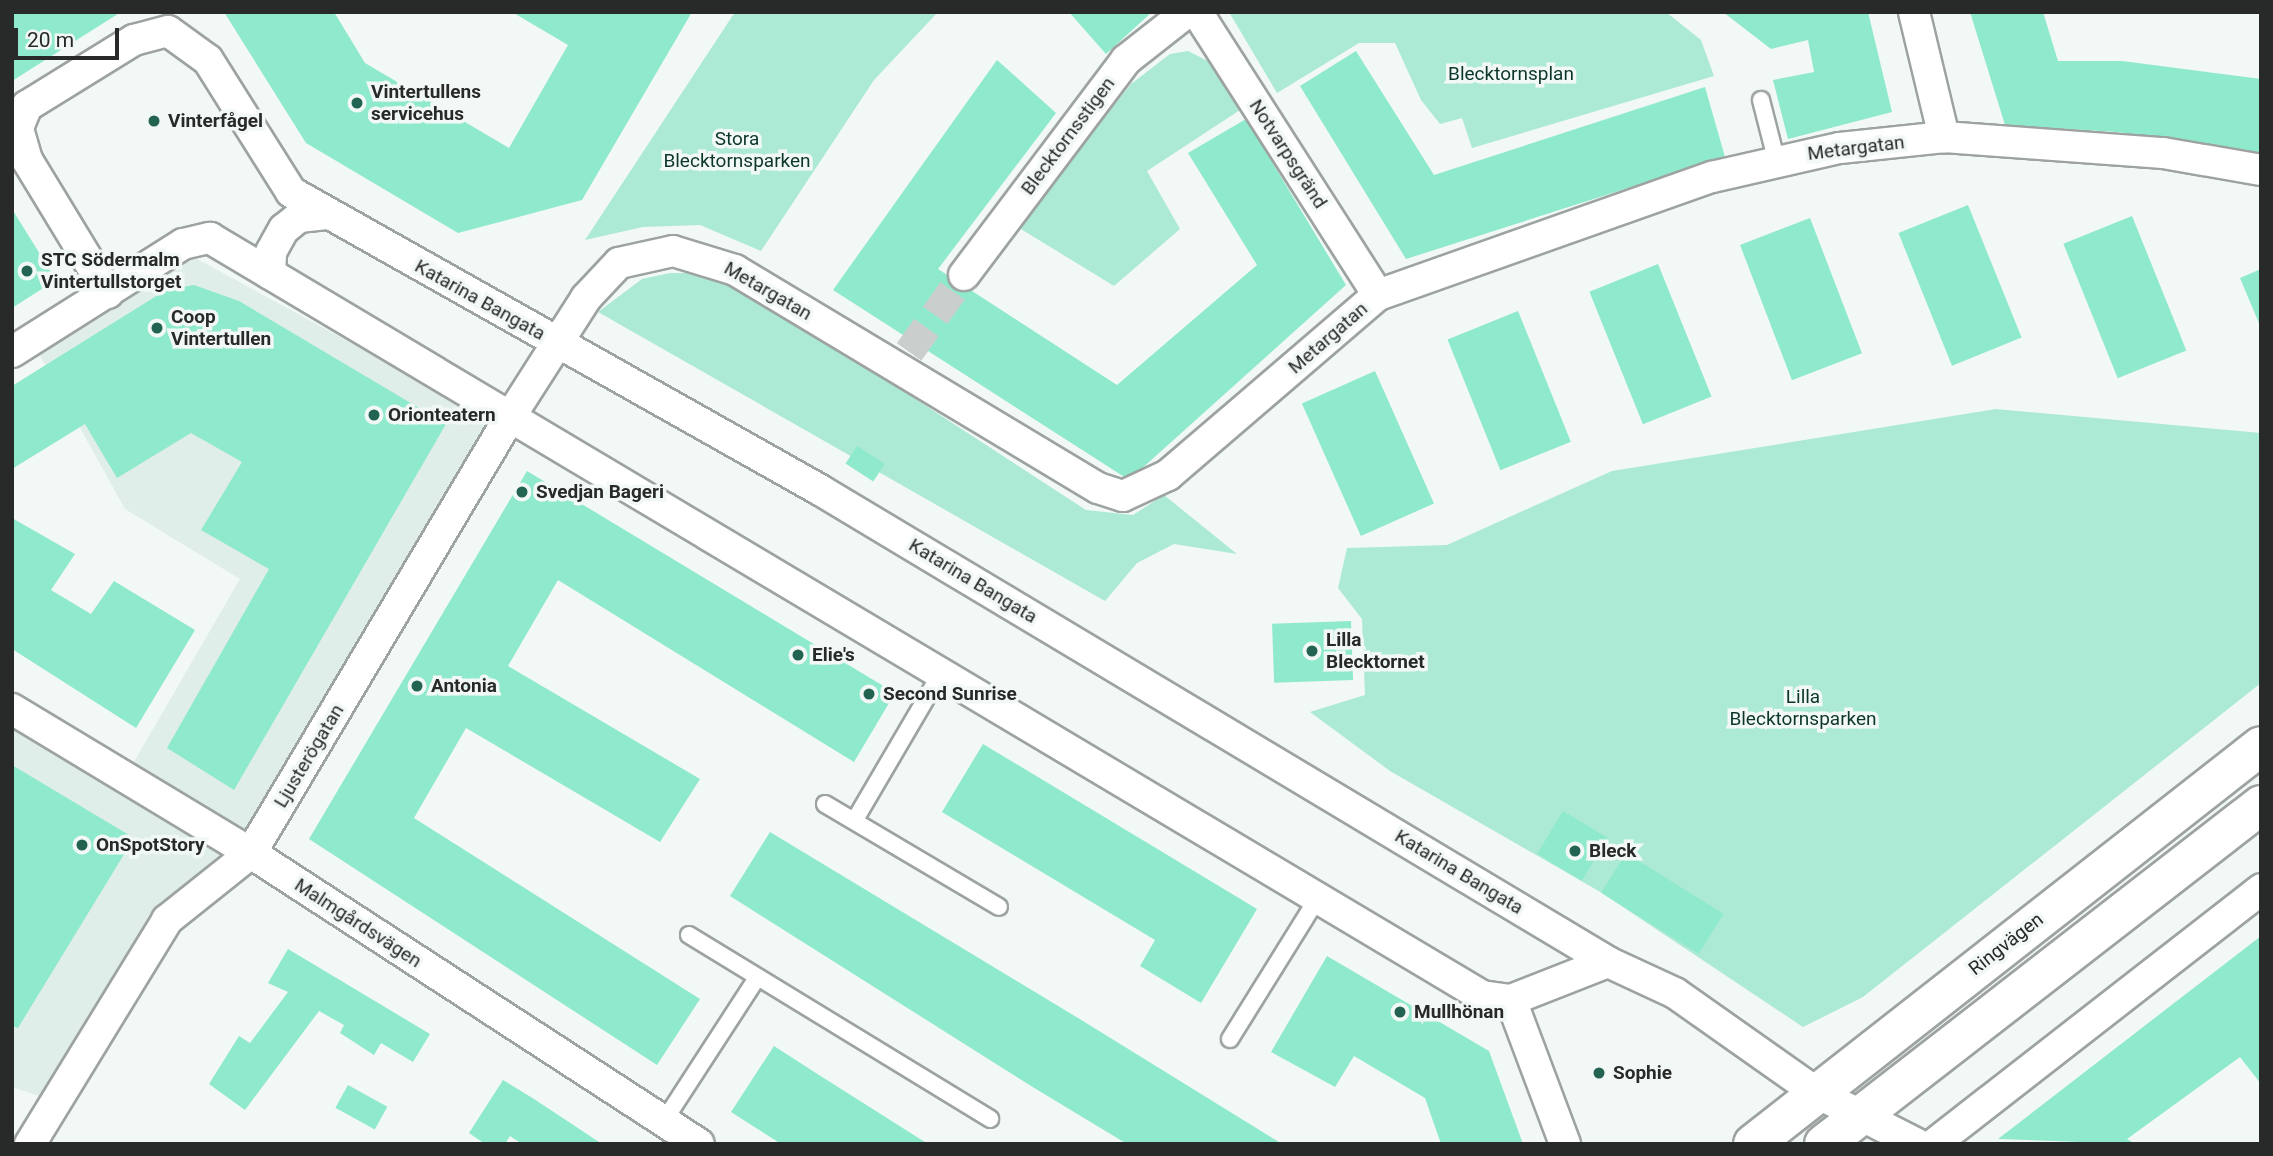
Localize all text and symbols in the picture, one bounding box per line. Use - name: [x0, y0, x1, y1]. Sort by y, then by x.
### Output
- scale bar: [18, 14, 122, 58]
- text: 20 m: [27, 28, 74, 52]
- park label: Blecktornsplan: [1448, 63, 1574, 85]
- street label: Blecktornsstigen: [1016, 73, 1120, 199]
- place label: Vintertullens servicehus: [371, 81, 481, 125]
- marker: Vintertullens servicehus: [349, 95, 365, 111]
- street label: Notvarpsgränd: [1244, 95, 1332, 213]
- place label: Vinterfågel: [168, 110, 263, 132]
- marker: Vinterfågel: [146, 113, 162, 129]
- park label: Stora Blecktornsparken: [663, 128, 811, 172]
- street label: Metargatan: [1806, 131, 1906, 165]
- place label: STC Södermalm Vintertullstorget: [41, 249, 181, 293]
- street label: Katarina Bangata: [411, 255, 549, 345]
- street label: Metargatan: [720, 257, 816, 325]
- marker: STC Södermalm Vintertullstorget: [19, 263, 35, 279]
- street label: Metargatan: [1284, 297, 1372, 379]
- place label: Coop Vintertullen: [171, 306, 271, 350]
- marker: Coop Vintertullen: [149, 320, 165, 336]
- place label: Orionteatern: [388, 404, 496, 426]
- marker: Orionteatern: [366, 407, 382, 423]
- place label: Svedjan Bageri: [536, 481, 664, 503]
- marker: Svedjan Bageri: [514, 484, 530, 500]
- street label: Katarina Bangata: [905, 534, 1041, 628]
- place label: Lilla Blecktornet: [1326, 629, 1425, 673]
- marker: Lilla Blecktornet: [1304, 643, 1320, 659]
- place label: Elie's: [812, 644, 855, 666]
- marker: Elie's: [790, 647, 806, 663]
- place label: Antonia: [431, 675, 497, 697]
- marker: Antonia: [409, 678, 425, 694]
- place label: Second Sunrise: [883, 683, 1017, 705]
- marker: Second Sunrise: [861, 686, 877, 702]
- park label: Lilla Blecktornsparken: [1729, 686, 1877, 730]
- street label: Ljusterögatan: [269, 700, 349, 812]
- street label: Katarina Bangata: [1391, 825, 1527, 919]
- place label: OnSpotStory: [96, 834, 205, 856]
- marker: OnSpotStory: [74, 837, 90, 853]
- place label: Bleck: [1589, 840, 1636, 862]
- marker: Bleck: [1567, 843, 1583, 859]
- street label: Malmgårdsvägen: [290, 874, 426, 972]
- street label: Ringvägen: [1964, 908, 2048, 980]
- place label: Mullhönan: [1414, 1001, 1504, 1023]
- marker: Mullhönan: [1392, 1004, 1408, 1020]
- place label: Sophie: [1613, 1062, 1672, 1084]
- marker: Sophie: [1591, 1065, 1607, 1081]

